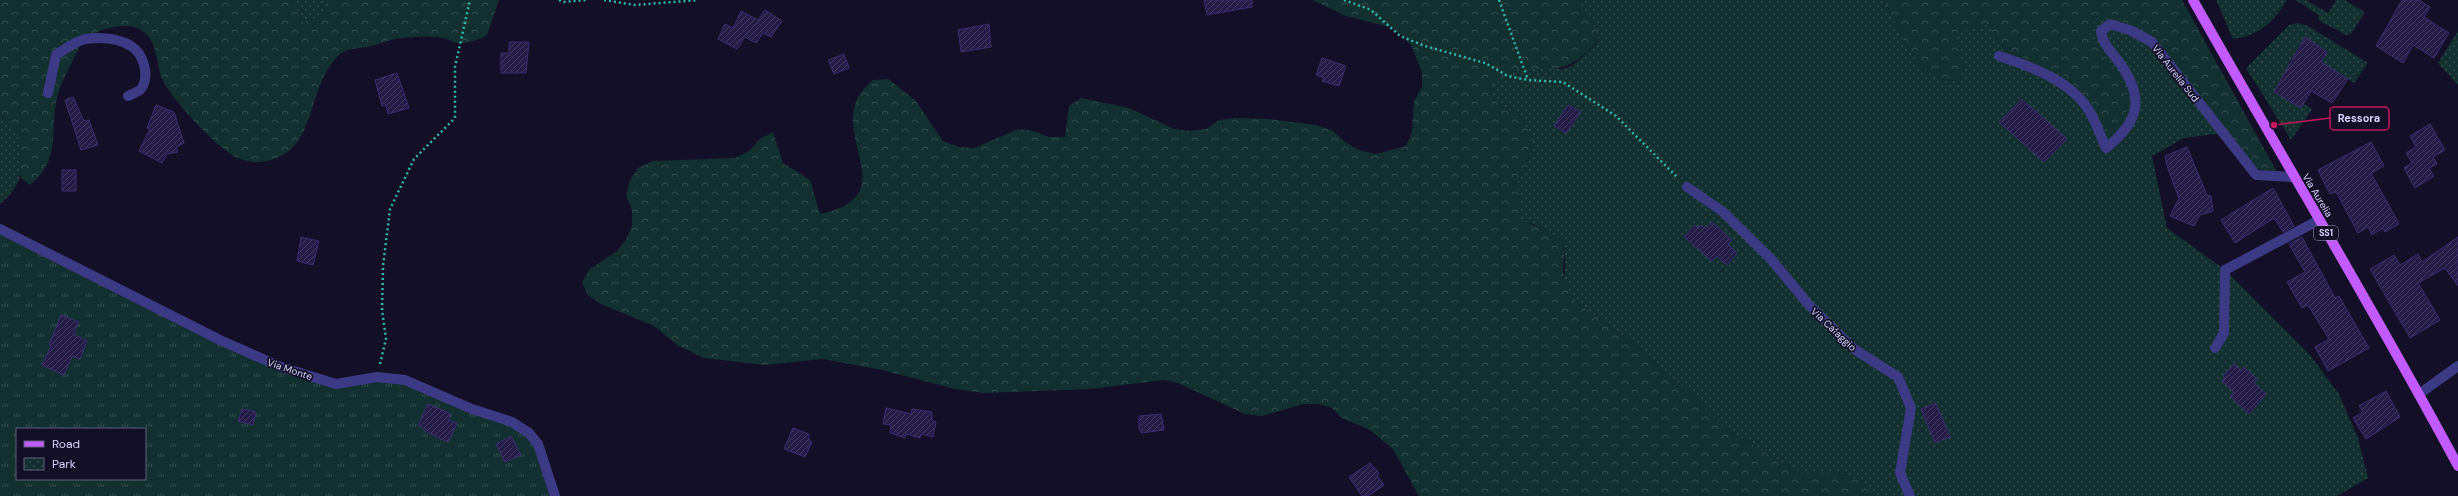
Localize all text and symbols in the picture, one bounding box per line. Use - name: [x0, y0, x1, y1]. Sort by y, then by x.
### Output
- street label: Via Aurelia Sud: [2149, 42, 2202, 105]
- callout: Ressora: [2330, 107, 2389, 130]
- text: Ressora: [2338, 111, 2380, 125]
- street label: Via Aurelia: [2299, 171, 2336, 219]
- road number: SS1: [2314, 226, 2338, 240]
- street label: Via Cafaggio: [1808, 305, 1859, 354]
- street label: Via Monte: [266, 356, 314, 383]
- legend: [16, 428, 146, 480]
- text: Road: [52, 436, 80, 452]
- text: Park: [52, 456, 76, 472]

